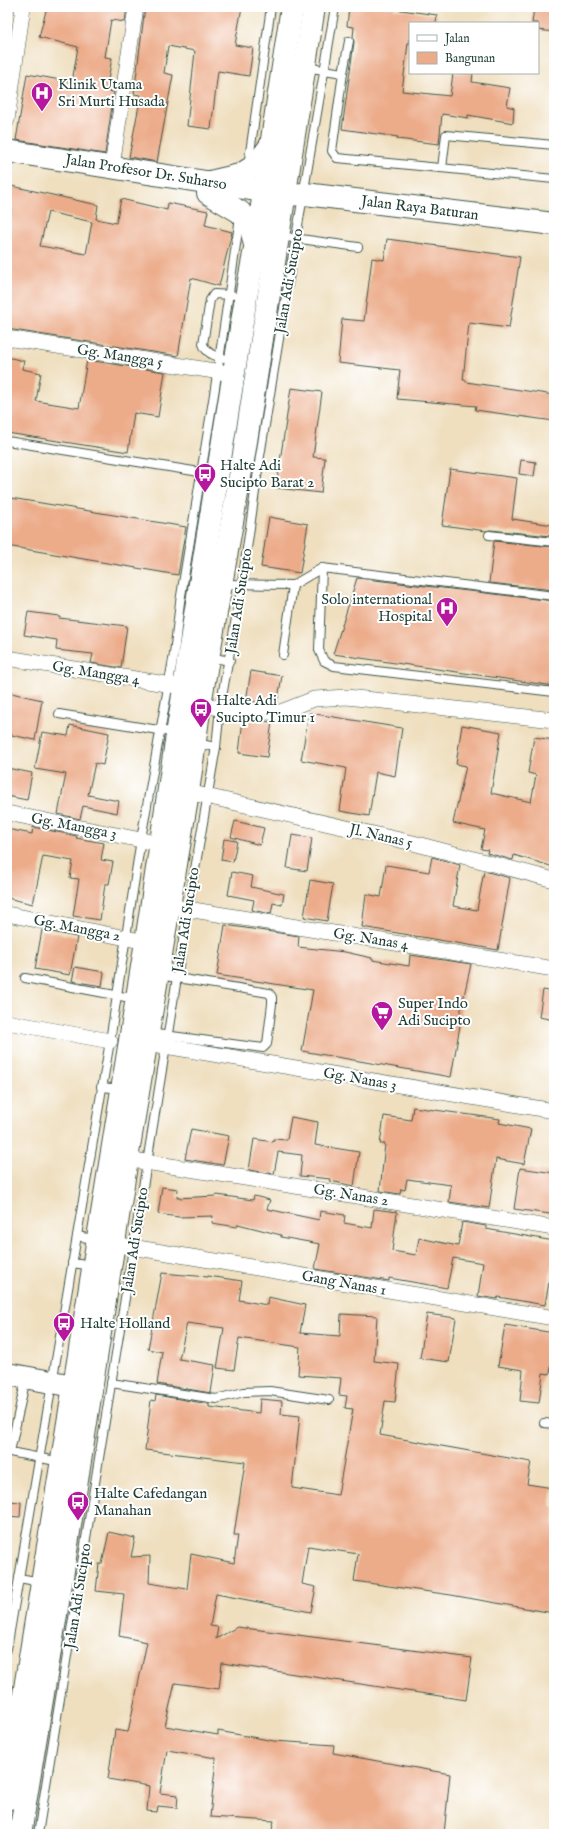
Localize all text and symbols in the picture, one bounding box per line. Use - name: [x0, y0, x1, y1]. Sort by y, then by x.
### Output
- legend: [409, 22, 539, 74]
- text: Jalan: [443, 31, 470, 47]
- text: Bangunan: [445, 51, 496, 66]
- place label: Klinik Utama Sri Murti Husada: [58, 75, 165, 111]
- hospital icon: Klinik Utama Sri Murti Husada: [29, 80, 55, 113]
- street label: Jalan Profesor Dr. Suharso: [62, 150, 228, 194]
- street label: Jalan Raya Baturan: [358, 191, 480, 225]
- street label: Jalan Adi Sucipto: [270, 227, 308, 337]
- street label: Gg. Mangga 5: [76, 340, 165, 372]
- place label: Halte Adi Sucipto Barat 2: [220, 456, 314, 492]
- bus stop icon: Halte Adi Sucipto Barat 2: [192, 461, 218, 494]
- street label: Jalan Adi Sucipto: [221, 547, 257, 657]
- place label: Solo international Hospital: [321, 590, 433, 626]
- hospital icon: Solo international Hospital: [434, 595, 460, 628]
- street label: Gg. Mangga 4: [51, 657, 142, 689]
- place label: Halte Adi Sucipto Timur 1: [216, 691, 315, 727]
- bus stop icon: Halte Adi Sucipto Timur 1: [188, 696, 214, 729]
- street label: Gg. Mangga 3: [30, 808, 118, 844]
- street label: Jl. Nanas 5: [346, 819, 415, 853]
- street label: Jalan Adi Sucipto: [168, 866, 204, 976]
- street label: Gg. Mangga 2: [32, 910, 122, 946]
- street label: Gg. Nanas 4: [332, 924, 411, 954]
- place label: Super Indo Adi Sucipto: [397, 994, 471, 1030]
- supermarket icon: Super Indo Adi Sucipto: [369, 999, 395, 1032]
- street label: Gg. Nanas 3: [322, 1063, 398, 1095]
- street label: Gg. Nanas 2: [312, 1180, 390, 1210]
- street label: Jalan Adi Sucipto: [117, 1186, 153, 1296]
- street label: Gang Nanas 1: [300, 1266, 388, 1300]
- bus stop icon: Halte Holland: [51, 1310, 77, 1343]
- place label: Halte Holland: [80, 1314, 171, 1333]
- place label: Halte Cafedangan Manahan: [94, 1484, 207, 1520]
- bus stop icon: Halte Cafedangan Manahan: [65, 1489, 91, 1522]
- street label: Jalan Adi Sucipto: [60, 1542, 96, 1652]

